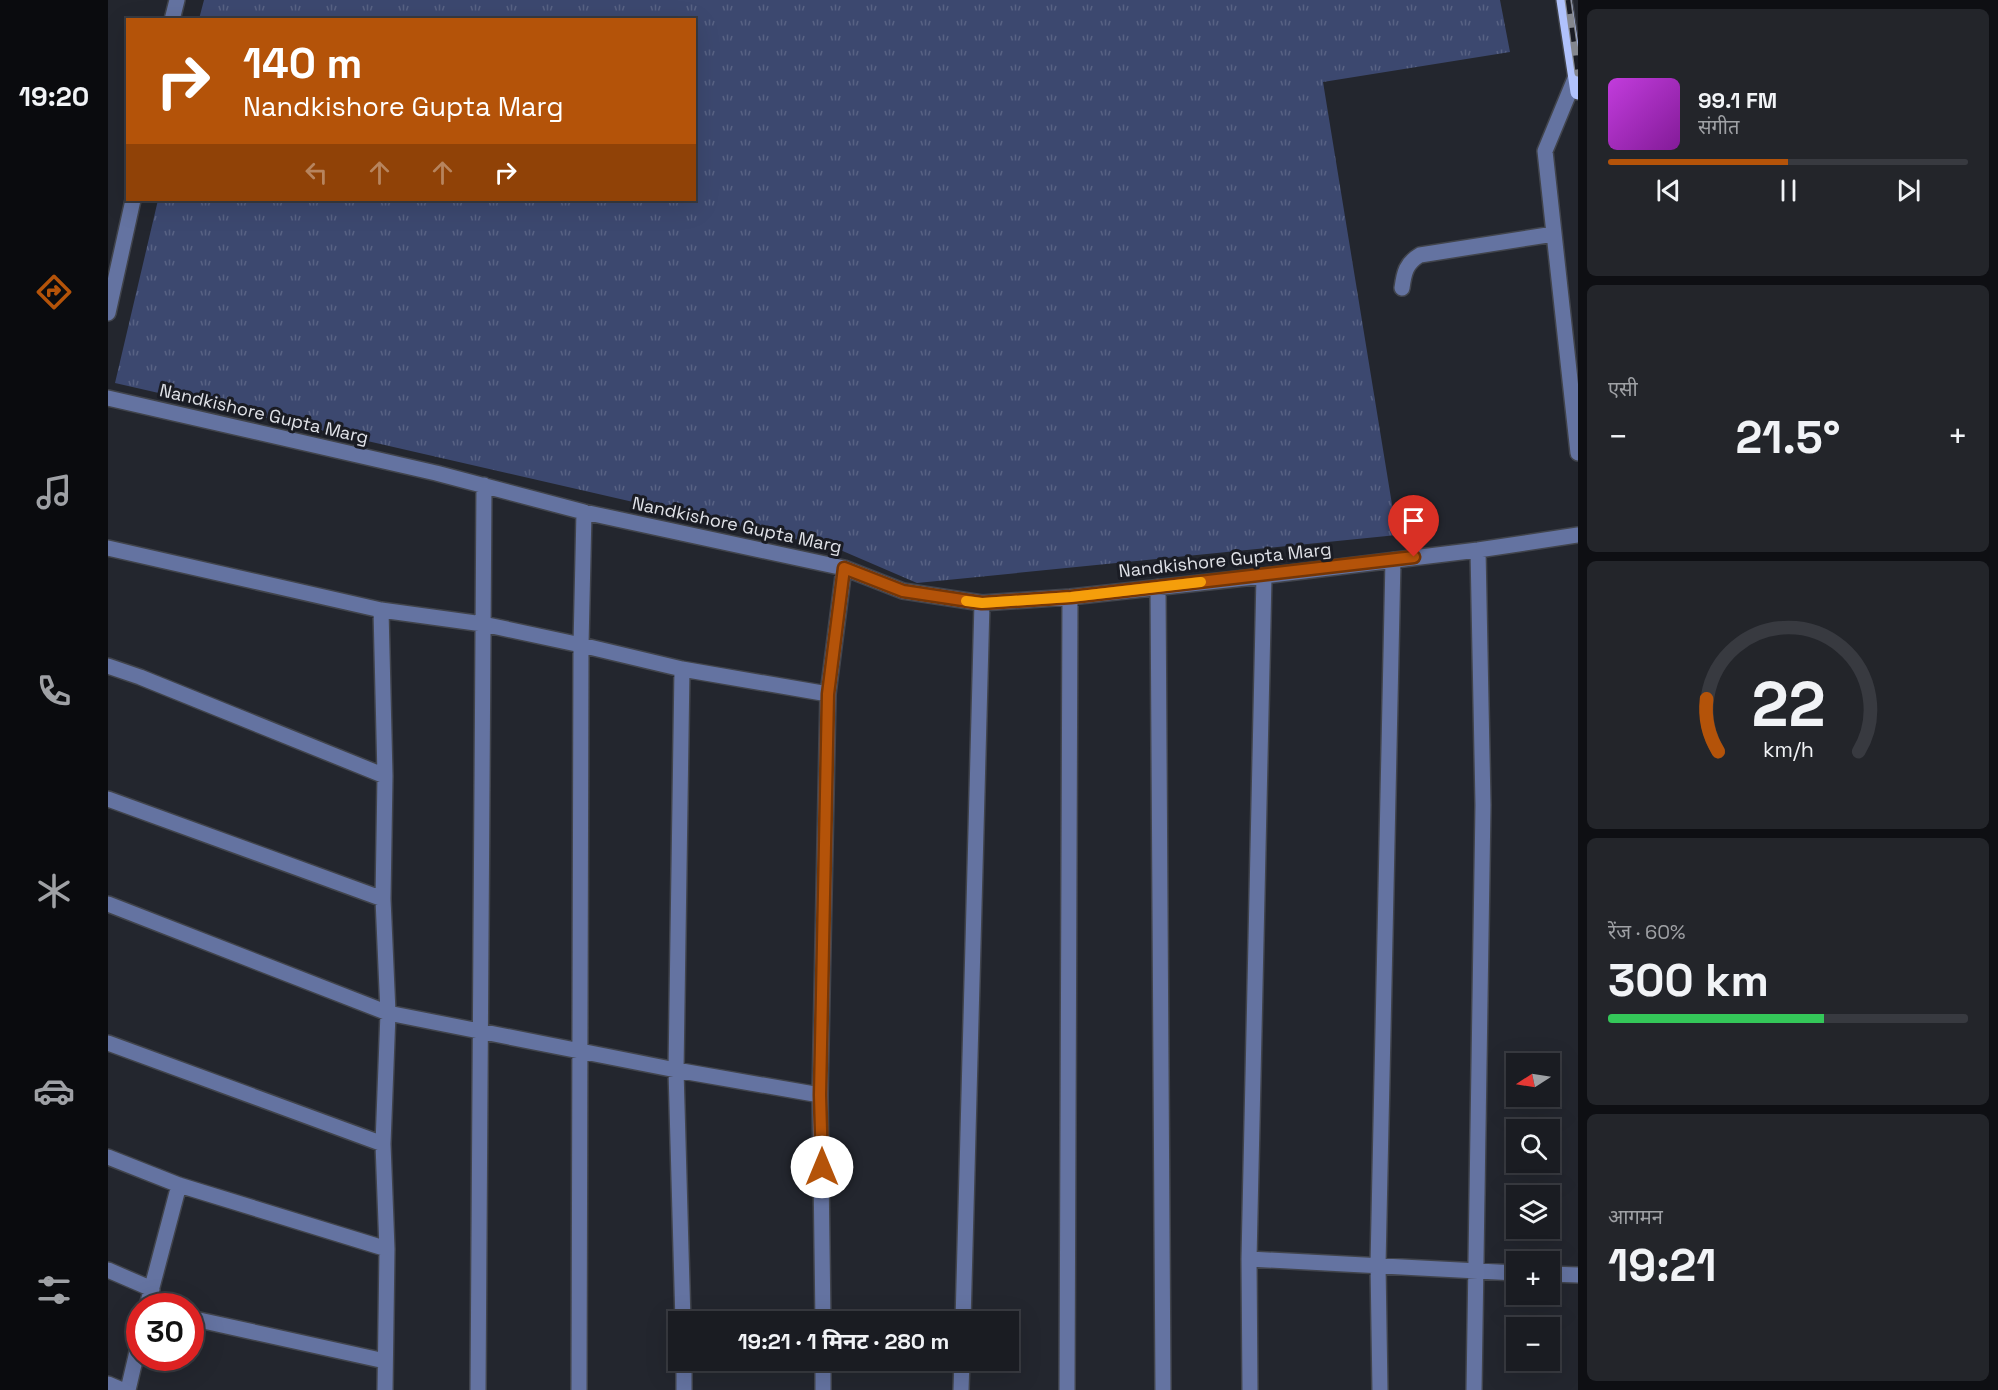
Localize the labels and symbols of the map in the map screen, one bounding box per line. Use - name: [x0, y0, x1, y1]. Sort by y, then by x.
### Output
- street label: Nandkishore Gupta Marg: [157, 378, 371, 449]
- street label: Nandkishore Gupta Marg: [630, 491, 844, 558]
- pin: [1388, 495, 1439, 557]
- street label: Nandkishore Gupta Marg: [1117, 537, 1332, 582]
- north arrow: [1506, 1053, 1560, 1107]
- position arrow: [790, 1135, 854, 1199]
- speed limit sign: 30: [126, 1293, 204, 1371]

